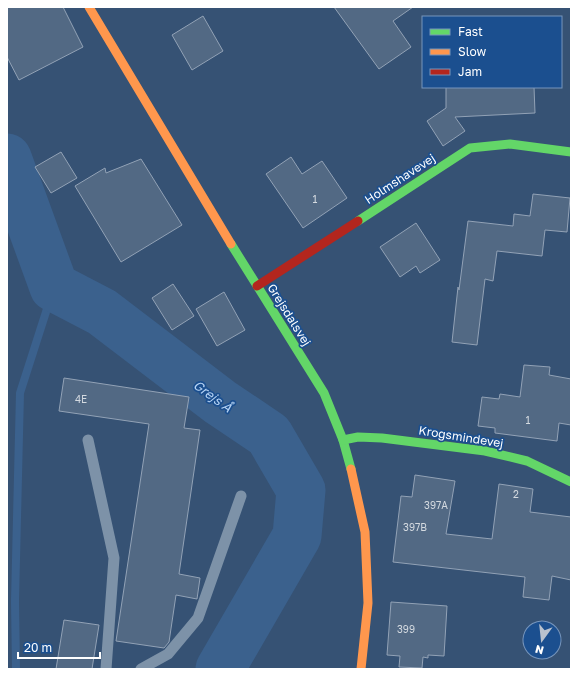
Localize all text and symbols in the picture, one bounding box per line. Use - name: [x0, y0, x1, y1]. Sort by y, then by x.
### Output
- legend: [422, 16, 562, 88]
- text: Fast: [458, 24, 483, 39]
- text: Slow: [458, 44, 486, 59]
- text: Jam: [458, 64, 482, 79]
- street label: Holmshavevej: [362, 150, 438, 207]
- house number: 1: [313, 193, 318, 205]
- street label: Grejsdalsvej: [264, 281, 314, 349]
- water label: Grejs Å: [191, 377, 236, 416]
- house number: 4E: [75, 393, 87, 405]
- house number: 1: [526, 414, 531, 426]
- street label: Krogsmindevej: [418, 422, 505, 451]
- house number: 2: [513, 488, 519, 500]
- house number: 397A: [424, 499, 448, 511]
- house number: 397B: [403, 521, 427, 533]
- north arrow: [522, 620, 562, 660]
- house number: 399: [397, 623, 415, 635]
- scale bar: [18, 634, 100, 660]
- text: 20 m: [24, 640, 52, 655]
- text: N: [534, 643, 545, 658]

